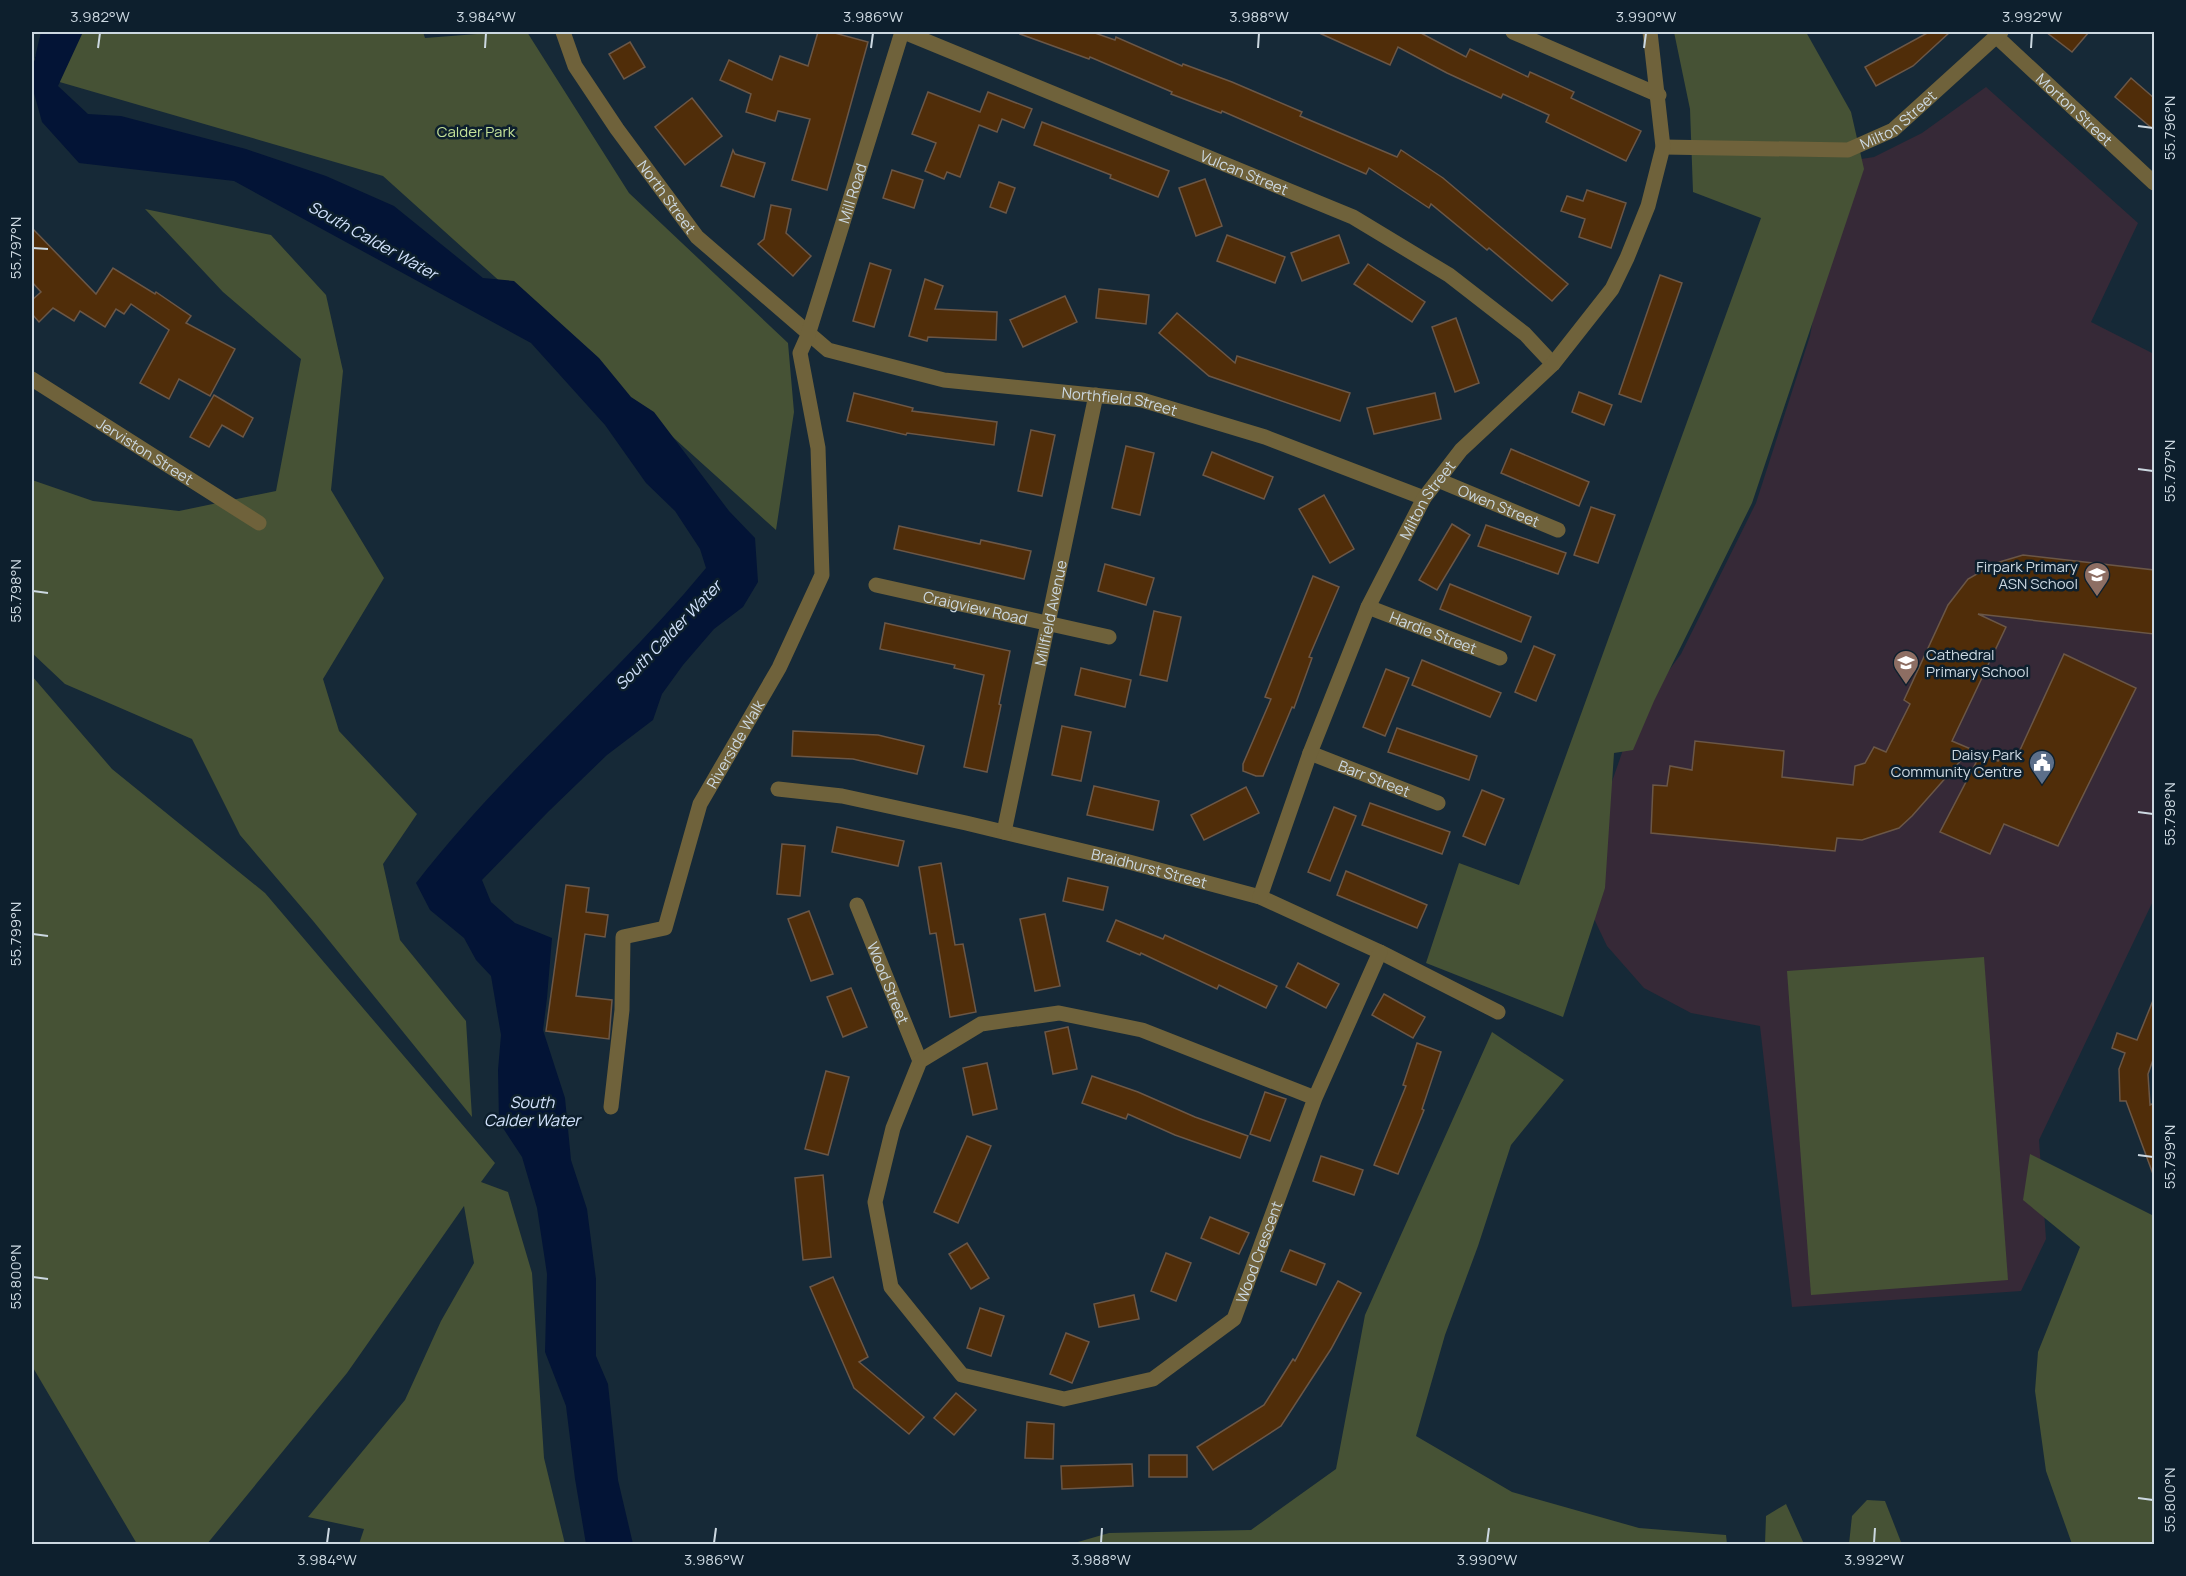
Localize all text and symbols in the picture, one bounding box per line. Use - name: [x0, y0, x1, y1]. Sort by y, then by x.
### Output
- text: 3.982°W: [70, 6, 130, 27]
- text: 3.984°W: [456, 6, 516, 27]
- text: 3.986°W: [843, 6, 903, 27]
- text: 3.988°W: [1229, 6, 1289, 27]
- text: 3.990°W: [1616, 6, 1676, 27]
- text: 3.992°W: [2002, 6, 2062, 27]
- street label: Morton Street: [2032, 68, 2117, 150]
- street label: Milton Street: [1856, 85, 1941, 154]
- text: 55.796°N: [2159, 96, 2180, 160]
- park label: Calder Park: [437, 121, 516, 142]
- street label: Vulcan Street: [1197, 145, 1292, 200]
- street label: North Street: [633, 156, 701, 238]
- street label: Mill Road: [833, 161, 871, 226]
- water label: South Calder Water: [305, 195, 443, 286]
- text: 55.797°N: [5, 217, 26, 279]
- street label: Northfield Street: [1061, 381, 1180, 421]
- street label: Jerviston Street: [93, 412, 198, 489]
- text: 55.797°N: [2159, 440, 2180, 502]
- street label: Milton Street: [1394, 456, 1460, 543]
- street label: Owen Street: [1455, 479, 1543, 532]
- place label: Firpark Primary ASN School: [1976, 556, 2078, 594]
- street label: Millfield Avenue: [1029, 558, 1072, 668]
- text: 55.798°N: [5, 559, 26, 623]
- school or university icon: Firpark Primary ASN School: [2082, 560, 2112, 598]
- water label: South Calder Water: [610, 574, 728, 694]
- street label: Craigview Road: [921, 585, 1030, 629]
- street label: Hardie Street: [1387, 606, 1480, 659]
- place label: Cathedral Primary School: [1926, 644, 2029, 682]
- school or university icon: Cathedral Primary School: [1891, 648, 1921, 686]
- street label: Riverside Walk: [701, 695, 769, 792]
- place label: Daisy Park Community Centre: [1891, 744, 2023, 782]
- public building icon: Daisy Park Community Centre: [2027, 748, 2057, 786]
- street label: Barr Street: [1335, 755, 1413, 802]
- text: 55.798°N: [2159, 782, 2180, 846]
- street label: Braidhurst Street: [1089, 843, 1210, 893]
- text: 55.799°N: [5, 902, 26, 966]
- street label: Wood Street: [862, 939, 914, 1027]
- water label: South Calder Water: [484, 1091, 582, 1131]
- text: 55.799°N: [2159, 1125, 2180, 1189]
- street label: Wood Crescent: [1230, 1198, 1287, 1306]
- text: 55.800°N: [5, 1244, 26, 1310]
- text: 55.800°N: [2159, 1467, 2180, 1533]
- text: 3.984°W: [297, 1549, 357, 1570]
- text: 3.986°W: [684, 1549, 744, 1570]
- text: 3.988°W: [1071, 1549, 1131, 1570]
- text: 3.990°W: [1457, 1549, 1517, 1570]
- text: 3.992°W: [1844, 1549, 1904, 1570]

